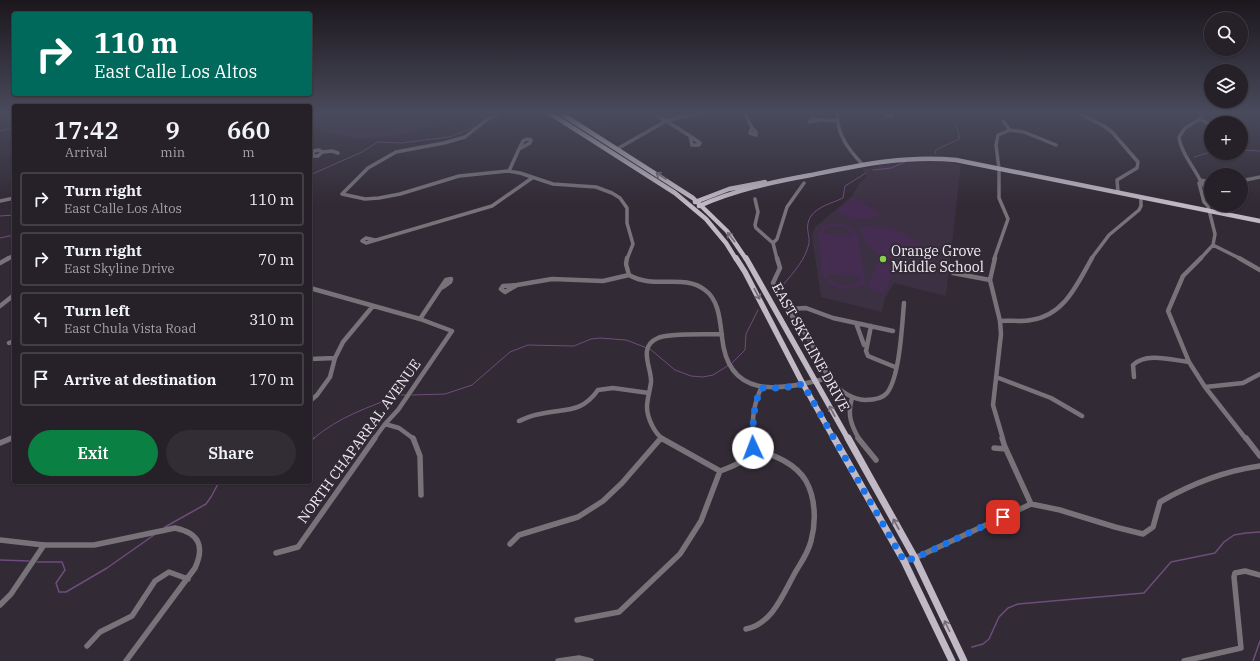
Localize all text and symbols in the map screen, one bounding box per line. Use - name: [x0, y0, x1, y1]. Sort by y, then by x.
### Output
- map controls: [1204, 12, 1248, 212]
- button: search: [1204, 12, 1248, 56]
- text: 110 m: [94, 24, 178, 61]
- icon: right: [28, 28, 80, 80]
- text: East Calle Los Altos: [94, 60, 257, 83]
- button: layers: [1204, 64, 1248, 108]
- text: 17:42: [54, 114, 119, 146]
- text: 9: [166, 114, 180, 146]
- text: 660: [227, 114, 270, 146]
- button: +: [1204, 116, 1248, 160]
- text: Arrival: [65, 144, 107, 161]
- text: min: [160, 144, 185, 161]
- text: m: [242, 144, 255, 161]
- button: −: [1204, 168, 1248, 212]
- one-way arrow: [656, 172, 667, 180]
- text: Turn right: [64, 181, 142, 200]
- icon: right: [30, 188, 52, 210]
- text: 110 m: [249, 190, 294, 209]
- text: East Calle Los Altos: [64, 200, 182, 217]
- one-way arrow: [727, 232, 736, 243]
- text: Turn right: [64, 241, 142, 260]
- place label: Orange Grove Middle School: [891, 242, 984, 276]
- icon: right: [30, 248, 52, 270]
- text: 70 m: [258, 250, 294, 269]
- marker: Orange Grove Middle School: [878, 254, 888, 264]
- text: East Skyline Drive: [64, 260, 175, 277]
- street label: EAST SKYLINE DRIVE: [768, 279, 854, 415]
- one-way arrow: [754, 288, 761, 300]
- text: Turn left: [64, 301, 130, 320]
- icon: left: [30, 308, 52, 330]
- text: 310 m: [249, 310, 294, 329]
- text: East Chula Vista Road: [64, 320, 196, 337]
- street label: NORTH CHAPARRAL AVENUE: [293, 355, 425, 526]
- icon: arrive: [30, 368, 52, 390]
- text: Arrive at destination: [64, 370, 216, 389]
- text: 170 m: [249, 370, 294, 389]
- one-way arrow: [828, 405, 835, 417]
- position arrow: [732, 427, 774, 469]
- button: Exit: [28, 430, 158, 476]
- button: Share: [166, 430, 296, 476]
- pin: [986, 500, 1020, 534]
- icon: arrive: [992, 506, 1014, 528]
- one-way arrow: [891, 518, 899, 530]
- one-way arrow: [943, 620, 950, 632]

